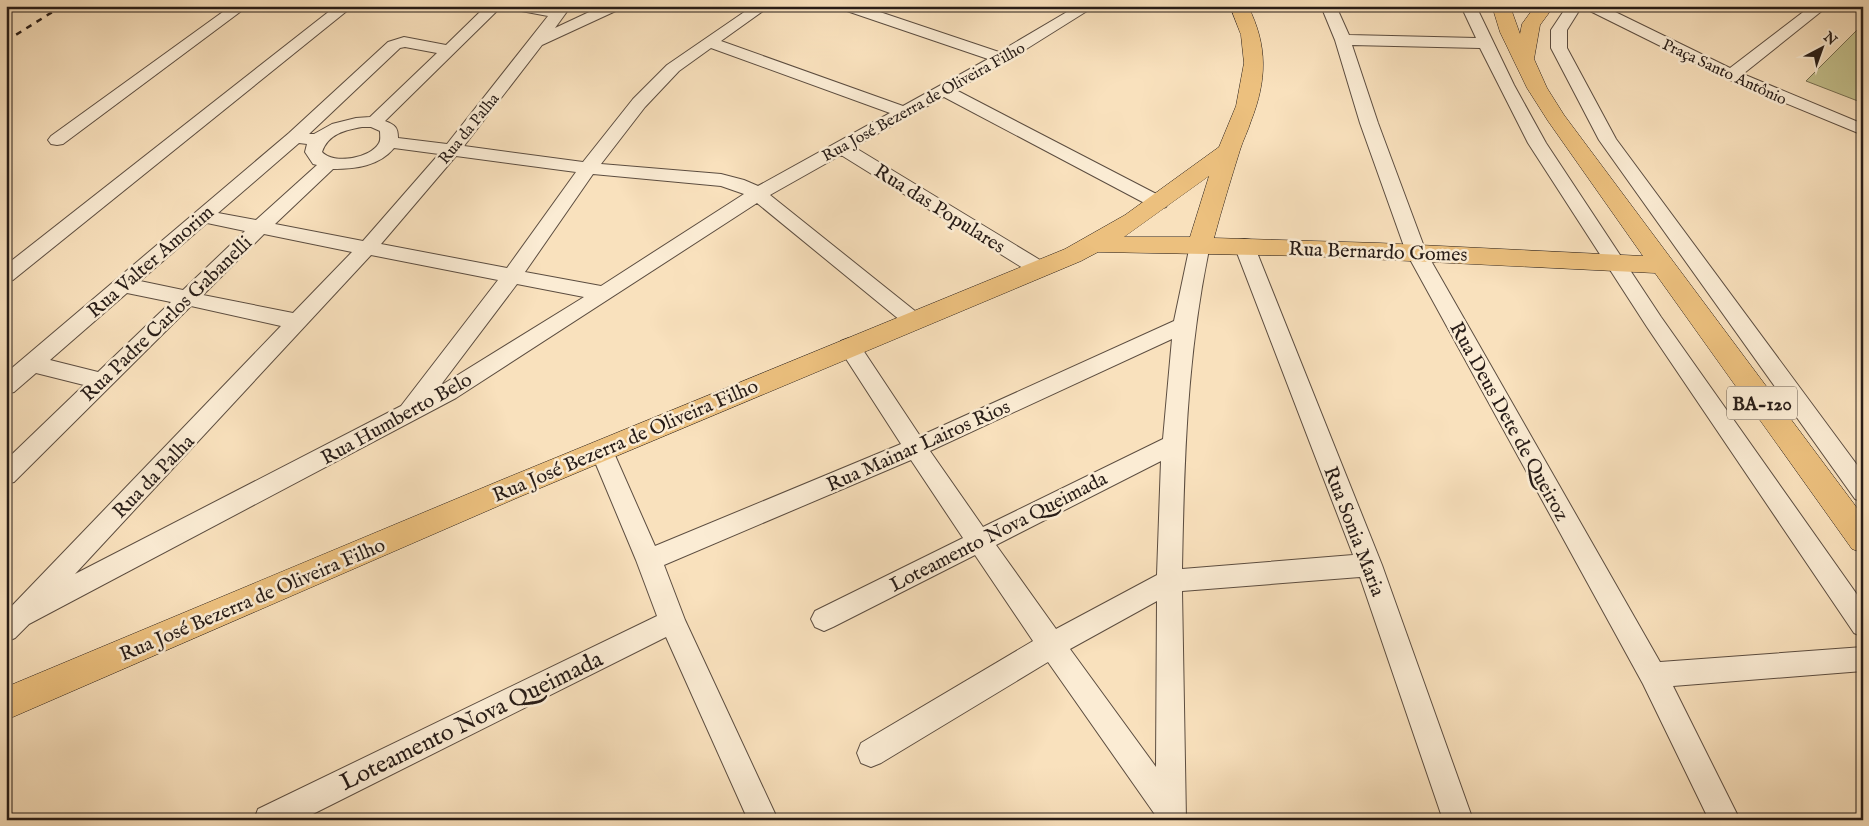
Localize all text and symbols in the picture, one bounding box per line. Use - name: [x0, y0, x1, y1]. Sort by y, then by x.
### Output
- north arrow: [1796, 22, 1846, 72]
- text: N: [1819, 28, 1840, 50]
- street label: Praça Santo Antônio: [1659, 35, 1790, 111]
- street label: Rua José Bezerra de Oliveira Filho: [819, 38, 1029, 167]
- street label: Rua da Palha: [435, 90, 504, 169]
- street label: Rua das Populares: [869, 159, 1009, 260]
- street label: Rua Valter Amorim: [82, 200, 220, 324]
- street label: Rua Padre Carlos Gabanelli: [76, 231, 258, 407]
- street label: Rua Bernardo Gomes: [1288, 237, 1468, 268]
- street label: Rua Deus Dete de Queiroz: [1443, 318, 1574, 526]
- street label: Rua Humberto Belo: [317, 367, 477, 471]
- street label: Rua José Bezerra de Oliveira Filho: [489, 374, 762, 509]
- road number: BA-120: [1727, 386, 1797, 419]
- street label: Rua Mainar Lairos Rios: [823, 395, 1014, 498]
- street label: Rua da Palha: [108, 430, 200, 524]
- street label: Rua Sonia Maria: [1317, 463, 1390, 600]
- street label: Loteamento Nova Queimada: [886, 466, 1112, 598]
- street label: Rua José Bezerra de Oliveira Filho: [116, 533, 389, 668]
- street label: Loteamento Nova Queimada: [335, 644, 609, 799]

